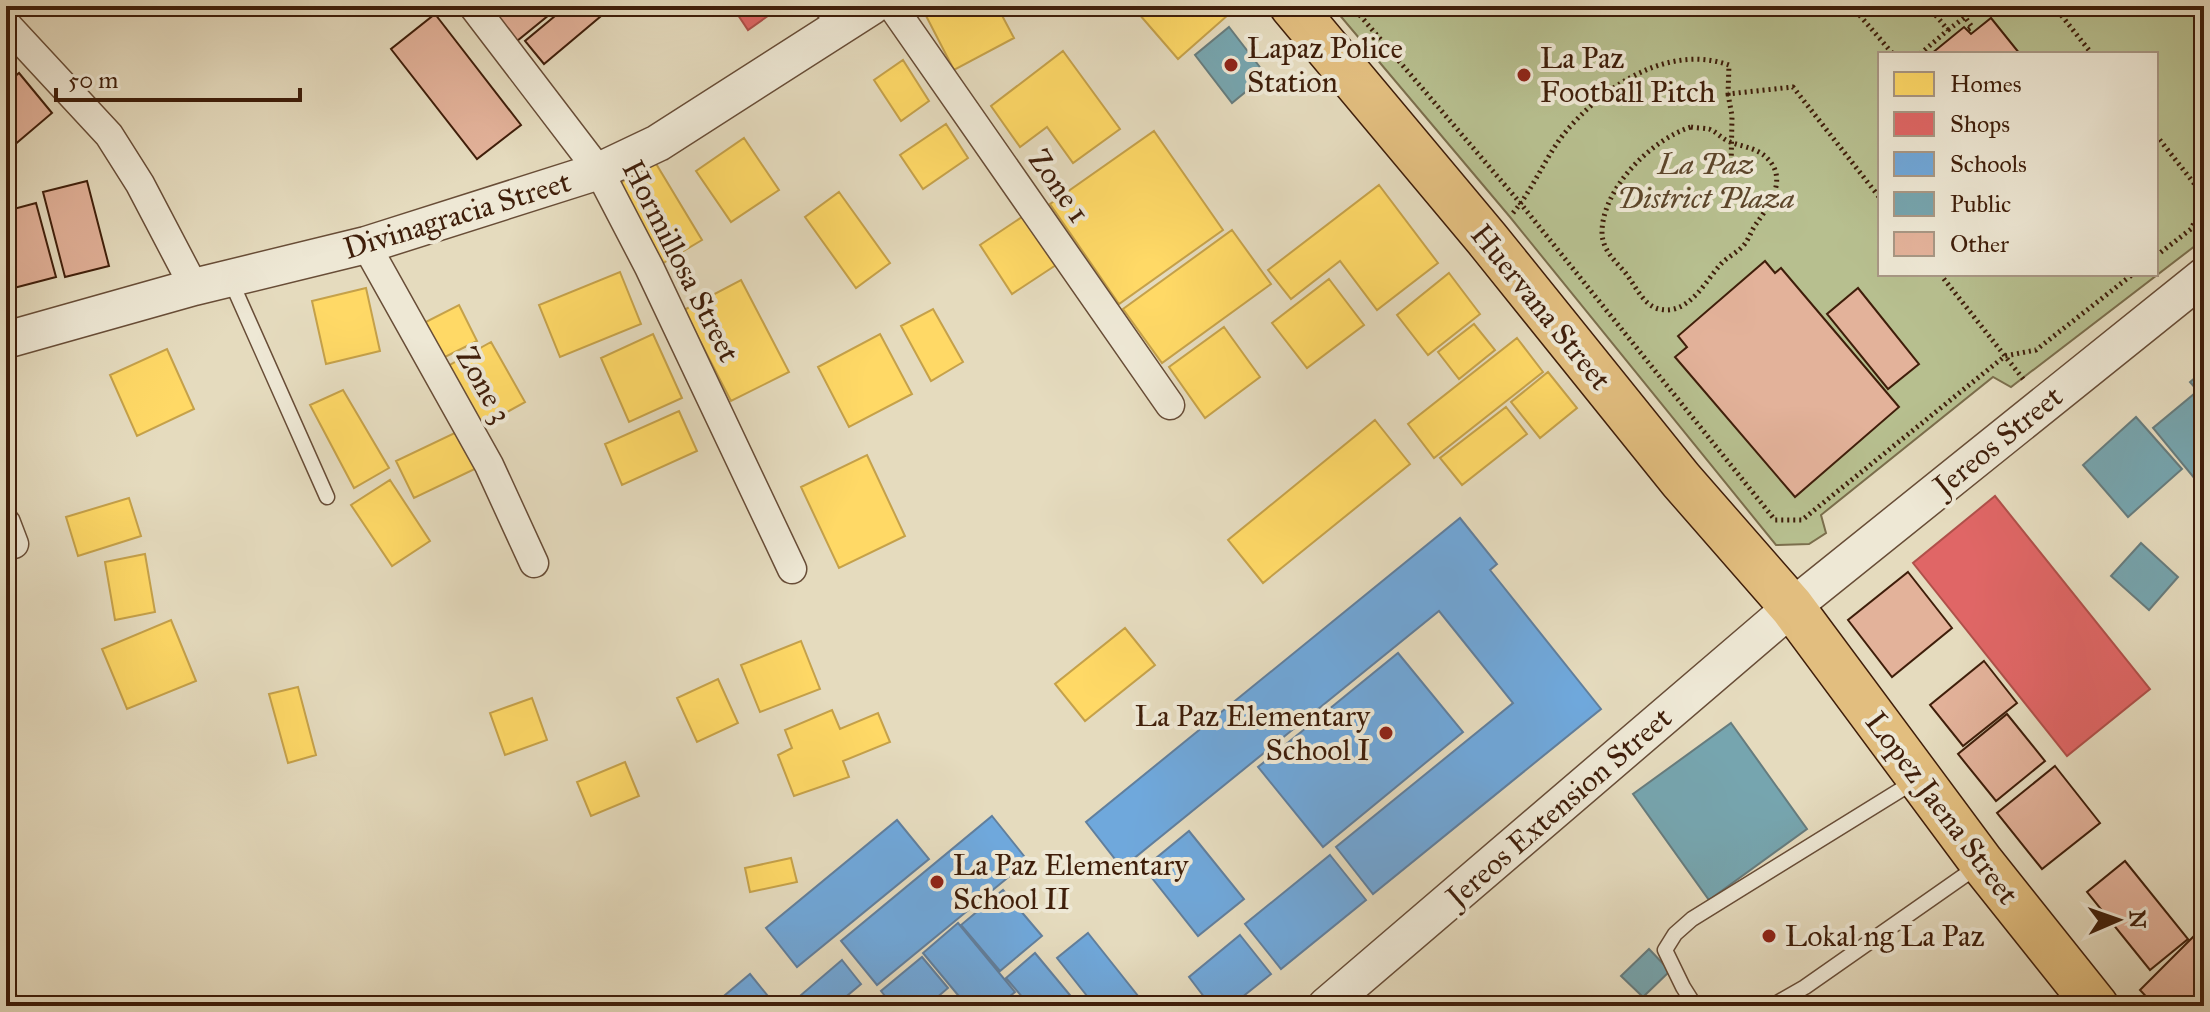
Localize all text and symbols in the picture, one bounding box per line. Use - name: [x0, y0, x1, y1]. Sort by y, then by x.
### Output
- place label: Lapaz Police Station: [1247, 30, 1403, 100]
- place label: La Paz Football Pitch: [1540, 40, 1716, 110]
- scale bar: [56, 52, 300, 102]
- legend: [1878, 52, 2158, 276]
- marker: Lapaz Police Station: [1222, 56, 1240, 74]
- text: 50 m: [68, 65, 118, 95]
- marker: La Paz Football Pitch: [1515, 66, 1533, 84]
- text: Homes: [1950, 69, 2022, 99]
- text: Shops: [1950, 109, 2010, 139]
- street label: Zone 1: [1021, 142, 1097, 230]
- park label: La Paz District Plaza: [1617, 146, 1795, 216]
- text: Schools: [1950, 149, 2027, 179]
- street label: Hormillosa Street: [615, 154, 748, 368]
- street label: Divinagracia Street: [339, 163, 575, 267]
- text: Public: [1950, 189, 2011, 219]
- street label: Huervana Street: [1463, 217, 1619, 397]
- text: Other: [1950, 229, 2009, 259]
- street label: Zone 3: [449, 341, 519, 429]
- street label: Jereos Street: [1924, 378, 2070, 506]
- place label: La Paz Elementary School I: [1135, 698, 1371, 768]
- street label: Jereos Extension Street: [1437, 699, 1679, 916]
- street label: Lopez Jaena Street: [1858, 705, 2026, 912]
- marker: La Paz Elementary School I: [1377, 724, 1395, 742]
- place label: La Paz Elementary School II: [953, 847, 1189, 917]
- marker: La Paz Elementary School II: [928, 873, 946, 891]
- north arrow: [2078, 880, 2158, 960]
- text: N: [2124, 910, 2151, 929]
- place label: Lokal ng La Paz: [1785, 918, 1985, 954]
- marker: Lokal ng La Paz: [1760, 927, 1778, 945]

